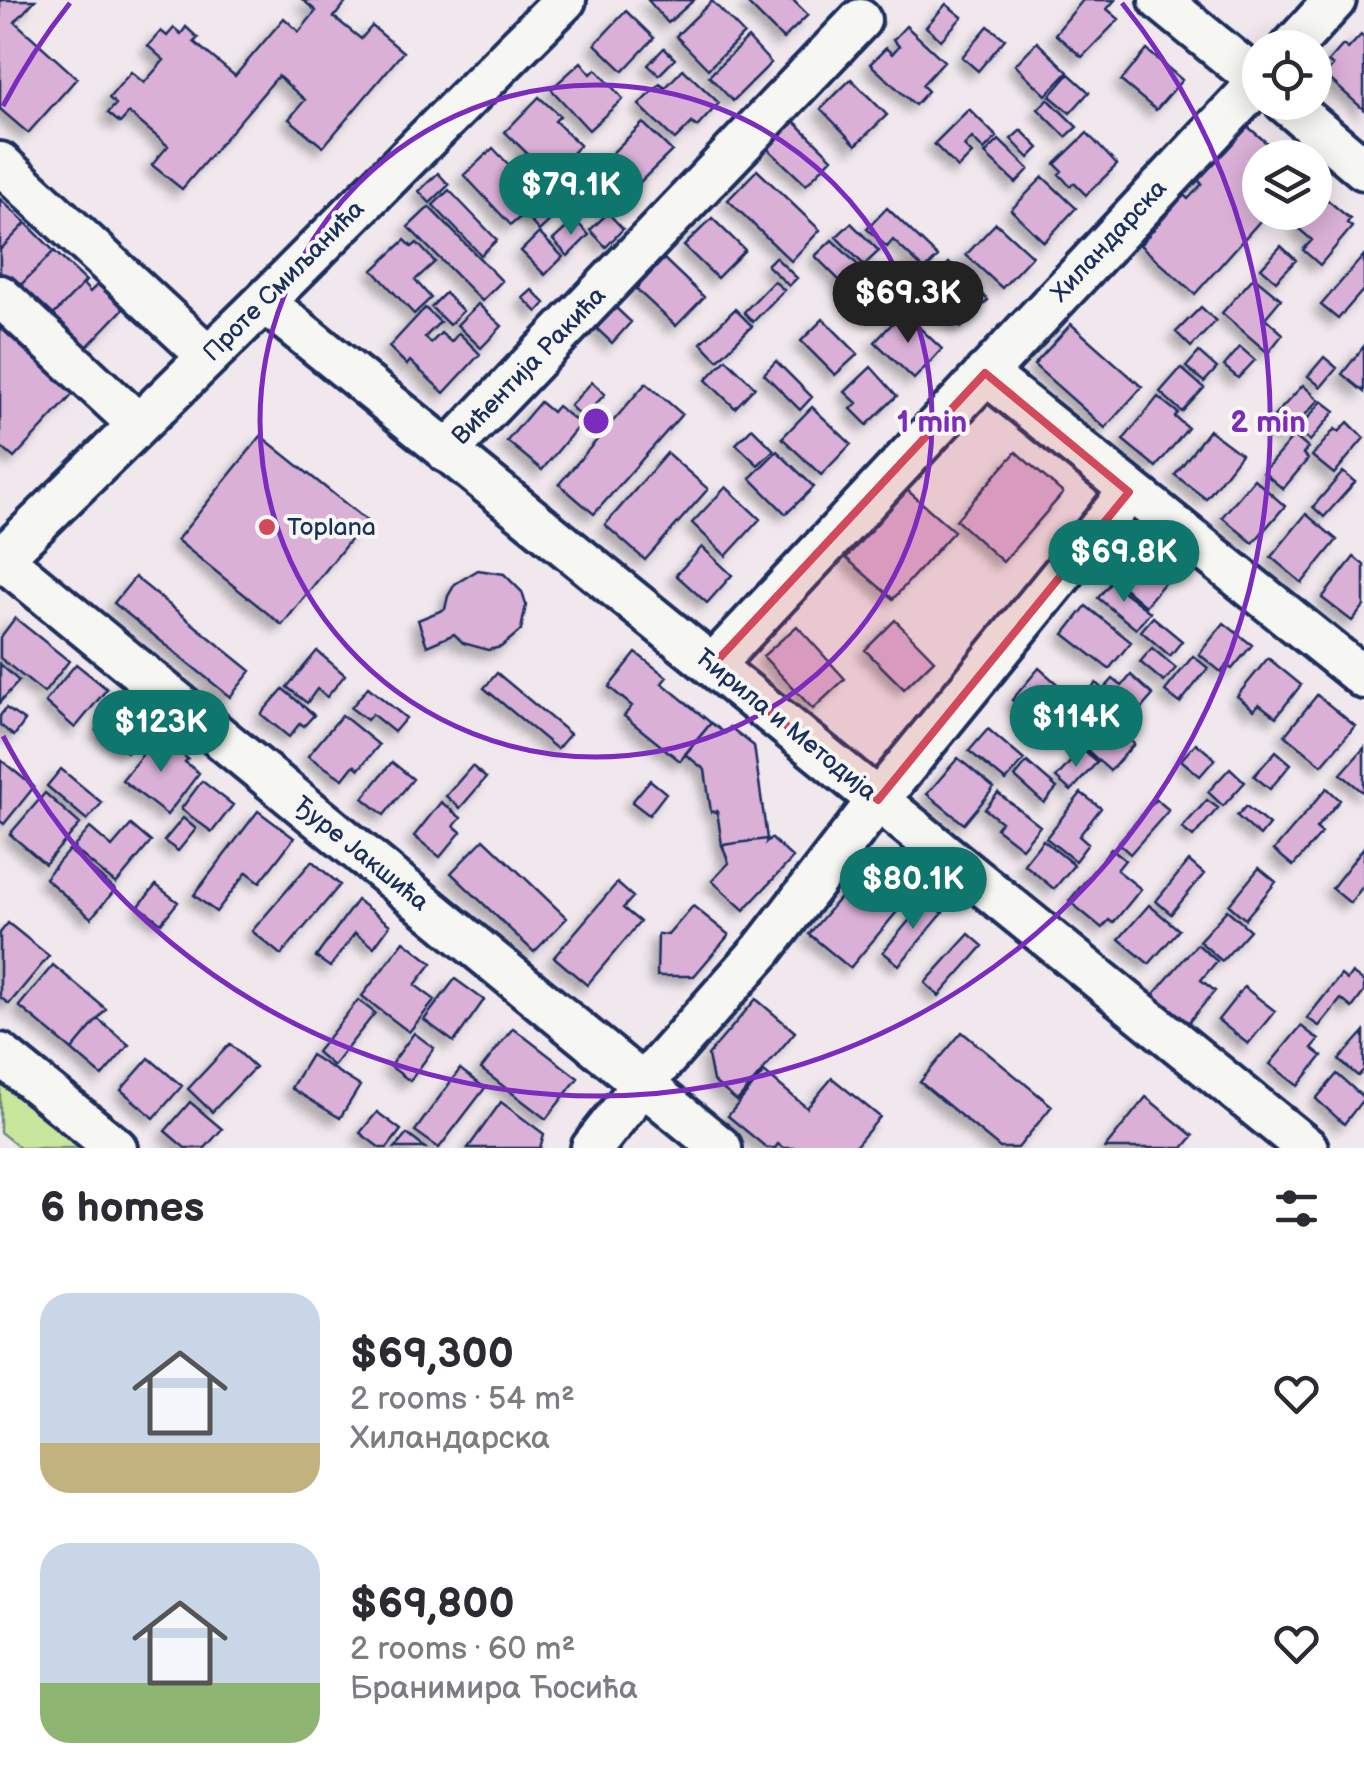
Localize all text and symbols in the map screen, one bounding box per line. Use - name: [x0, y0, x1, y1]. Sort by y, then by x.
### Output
- map controls: [1242, 30, 1332, 230]
- button: locate: [1242, 30, 1332, 120]
- button: layers: [1242, 140, 1332, 230]
- pin: $79.1K: [490, 153, 652, 238]
- text: $79.1K: [521, 166, 621, 205]
- street label: Хиландарска: [1044, 173, 1174, 309]
- street label: Проте Смиљанића: [197, 194, 371, 368]
- pin: $69.3K: [827, 261, 989, 346]
- text: $69.3K: [855, 274, 961, 313]
- street label: Вићентија Ракића: [446, 280, 613, 452]
- centre of rings: [578, 403, 614, 439]
- text: 1 min: [897, 405, 967, 441]
- text: 2 min: [1230, 405, 1306, 441]
- place label: Toplana: [287, 512, 376, 543]
- marker: Toplana: [256, 516, 278, 538]
- pin: $69.8K: [1043, 520, 1205, 605]
- text: $69.8K: [1070, 533, 1178, 572]
- street label: Ћирила и Методија: [689, 642, 883, 808]
- pin: $114K: [1006, 685, 1146, 770]
- pin: $123K: [91, 690, 231, 775]
- text: $114K: [1032, 698, 1120, 737]
- text: $123K: [114, 703, 208, 742]
- street label: Ђуре Јакшића: [287, 790, 435, 918]
- pin: $80.1K: [832, 847, 994, 932]
- text: $80.1K: [862, 860, 964, 899]
- icon: filters: [1269, 1181, 1324, 1236]
- text: 6 homes: [40, 1183, 204, 1234]
- text: $69,300: [350, 1329, 514, 1380]
- icon: home: [120, 1333, 240, 1453]
- icon: heart: [1269, 1366, 1324, 1421]
- text: 2 rooms · 54 m²: [350, 1380, 575, 1419]
- text: Хиландарска: [350, 1419, 550, 1458]
- text: $69,800: [350, 1579, 515, 1630]
- icon: home: [120, 1583, 240, 1703]
- icon: heart: [1269, 1616, 1324, 1671]
- text: 2 rooms · 60 m²: [350, 1630, 575, 1669]
- text: Бранимира Ћосића: [350, 1669, 638, 1708]

